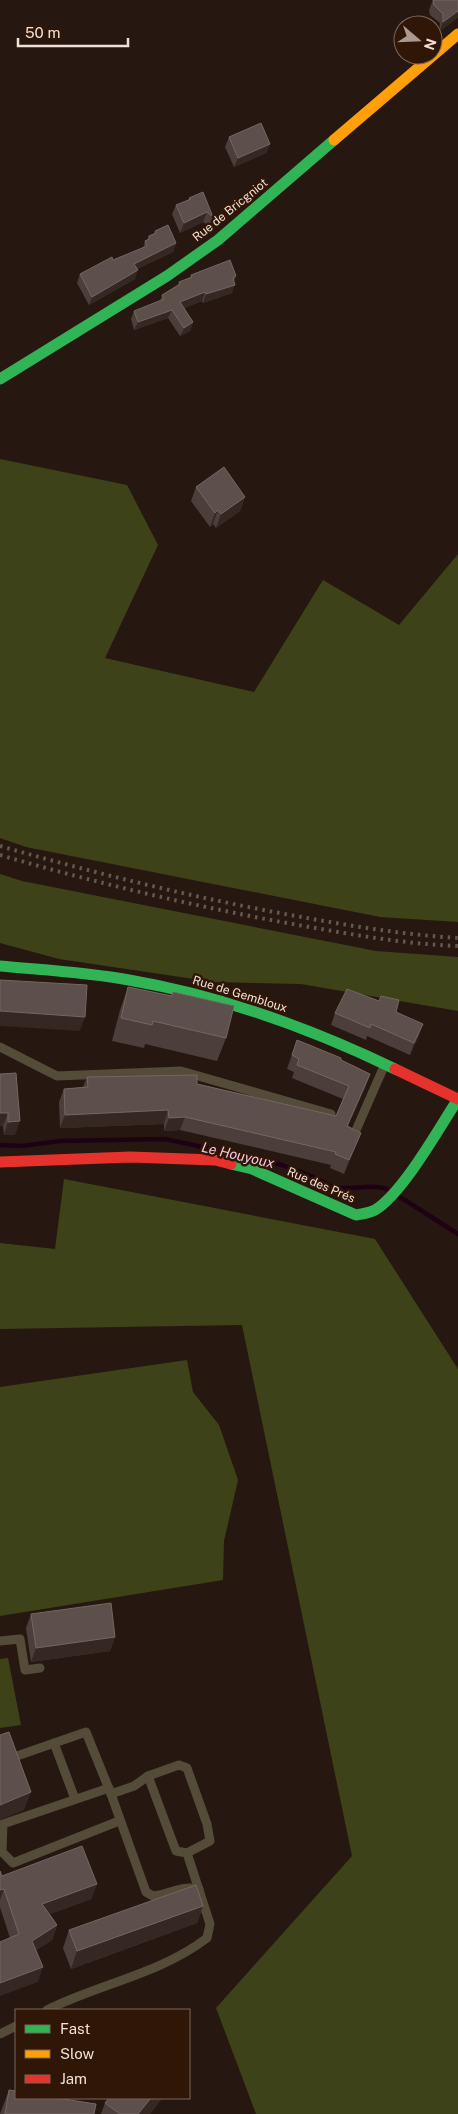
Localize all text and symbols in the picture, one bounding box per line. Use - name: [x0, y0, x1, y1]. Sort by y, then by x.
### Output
- scale bar: [18, 15, 128, 47]
- north arrow: [393, 15, 443, 65]
- text: 50 m: [25, 24, 60, 41]
- text: N: [421, 36, 440, 52]
- street label: Rue de Bricgniot: [190, 175, 270, 244]
- street label: Rue de Gembloux: [191, 973, 289, 1015]
- water label: Le Houyoux: [200, 1139, 276, 1171]
- street label: Rue des Prés: [285, 1164, 357, 1206]
- legend: [15, 2009, 190, 2099]
- text: Fast: [60, 2020, 90, 2037]
- text: Slow: [60, 2045, 95, 2062]
- text: Jam: [60, 2070, 87, 2087]

